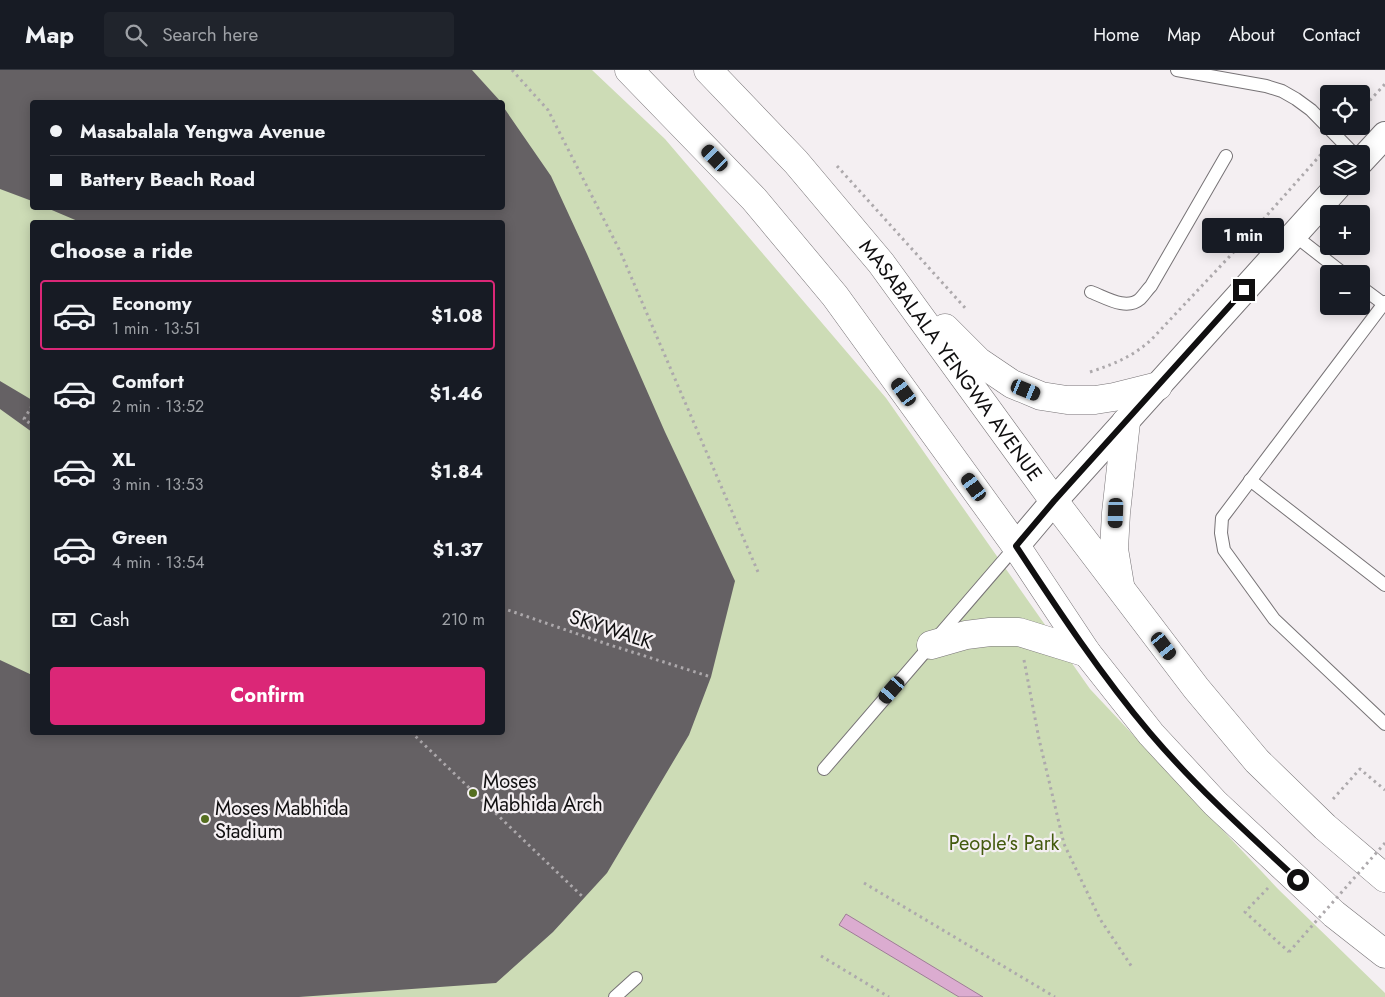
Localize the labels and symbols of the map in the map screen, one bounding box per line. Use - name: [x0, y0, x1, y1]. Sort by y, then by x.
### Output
- car: [699, 142, 730, 174]
- callout: 1 min: [1203, 218, 1285, 252]
- street label: MASABALALA YENGWA AVENUE: [852, 233, 1049, 487]
- route end: [1233, 279, 1255, 301]
- car: [889, 375, 918, 409]
- car: [1009, 377, 1042, 403]
- car: [959, 470, 988, 504]
- car: [1107, 498, 1124, 528]
- street label: SKYWALK: [565, 602, 657, 657]
- car: [1148, 630, 1179, 662]
- car: [876, 674, 907, 706]
- place label: Moses Mabhida Arch: [483, 767, 603, 819]
- marker: Moses Mabhida Arch: [467, 787, 479, 799]
- place label: Moses Mabhida Stadium: [215, 794, 348, 846]
- marker: Moses Mabhida Stadium: [199, 813, 211, 825]
- park label: People's Park: [949, 829, 1060, 858]
- route start: [1287, 869, 1309, 891]

